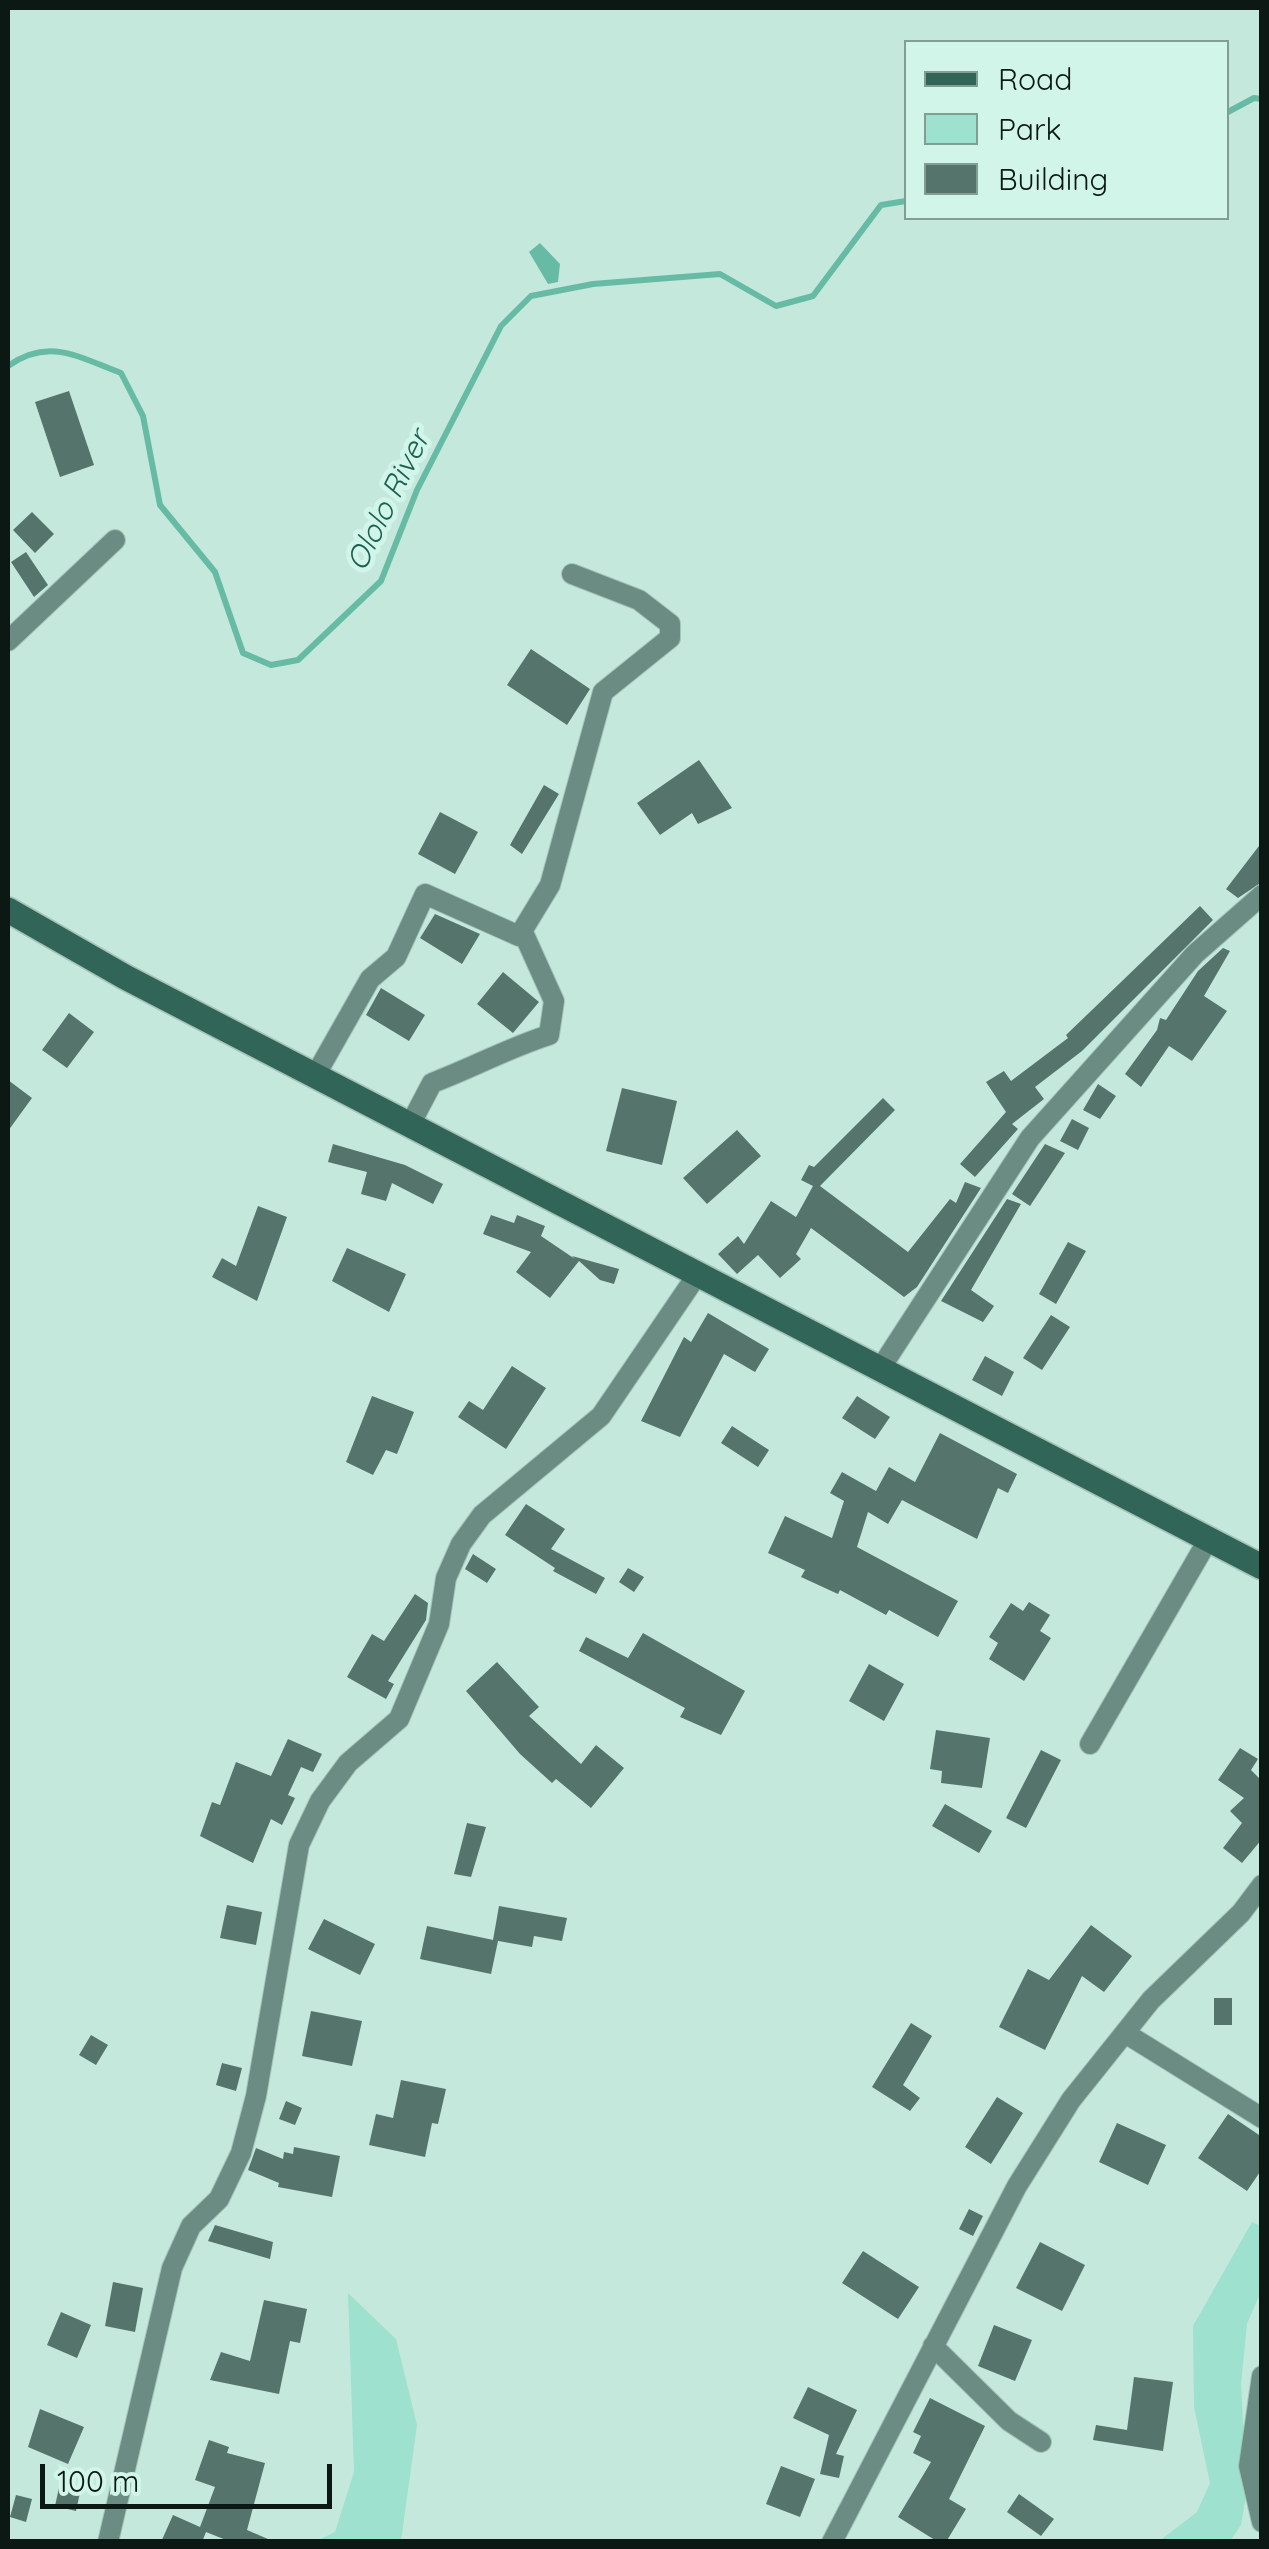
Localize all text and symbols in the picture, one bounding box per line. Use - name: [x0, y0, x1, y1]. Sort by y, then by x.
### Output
- legend: [904, 40, 1229, 220]
- text: Road: [998, 60, 1072, 98]
- text: Park: [998, 110, 1062, 148]
- text: Building: [998, 160, 1108, 198]
- water label: Ololo River: [340, 425, 438, 577]
- scale bar: [45, 2444, 338, 2506]
- text: 100 m: [57, 2462, 139, 2500]

